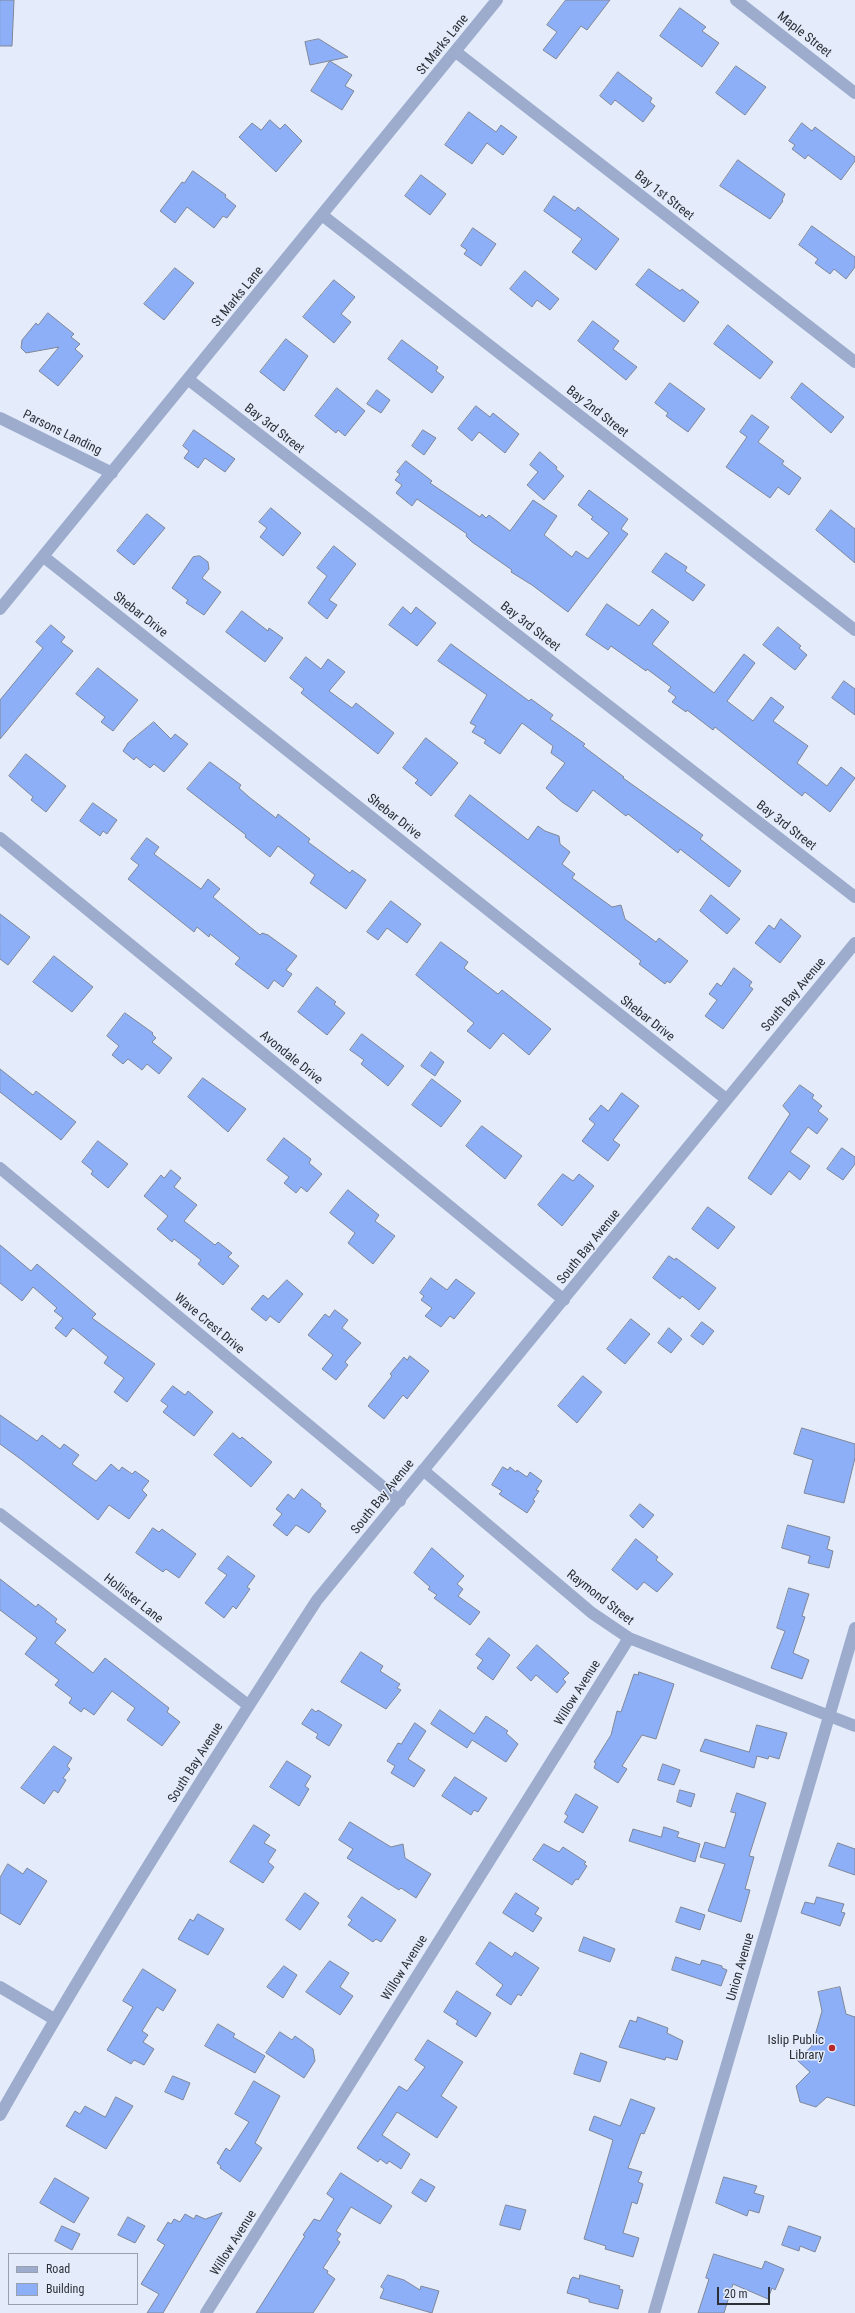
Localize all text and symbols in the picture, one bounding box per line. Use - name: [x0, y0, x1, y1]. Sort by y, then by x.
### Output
- street label: Maple Street: [774, 9, 834, 61]
- street label: St Marks Lane: [414, 12, 472, 78]
- street label: Bay 1st Street: [631, 168, 697, 224]
- street label: St Marks Lane: [209, 264, 267, 330]
- street label: Bay 2nd Street: [563, 383, 631, 441]
- street label: Bay 3rd Street: [241, 401, 307, 457]
- street label: Parsons Landing: [20, 407, 104, 459]
- street label: Shebar Drive: [110, 589, 170, 641]
- street label: Bay 3rd Street: [497, 599, 563, 655]
- street label: Shebar Drive: [364, 791, 424, 843]
- street label: Bay 3rd Street: [753, 798, 819, 854]
- street label: South Bay Avenue: [759, 955, 829, 1035]
- street label: Shebar Drive: [617, 993, 677, 1045]
- street label: Avondale Drive: [257, 1028, 325, 1088]
- street label: South Bay Avenue: [554, 1206, 624, 1288]
- street label: Wave Crest Drive: [171, 1290, 247, 1358]
- street label: South Bay Avenue: [348, 1456, 418, 1538]
- street label: Raymond Street: [563, 1567, 637, 1629]
- street label: Hollister Lane: [100, 1571, 166, 1627]
- street label: Willow Avenue: [552, 1657, 604, 1729]
- street label: South Bay Avenue: [165, 1720, 227, 1806]
- street label: Union Avenue: [724, 1931, 758, 2003]
- street label: Willow Avenue: [379, 1932, 431, 2004]
- place label: Islip Public Library: [768, 2033, 824, 2064]
- marker: Islip Public Library: [827, 2043, 837, 2053]
- street label: Willow Avenue: [208, 2207, 260, 2279]
- legend: [8, 2253, 138, 2305]
- text: Road: [46, 2262, 70, 2276]
- scale bar: [719, 2279, 772, 2305]
- text: Building: [46, 2282, 84, 2296]
- text: 20 m: [724, 2287, 748, 2301]

